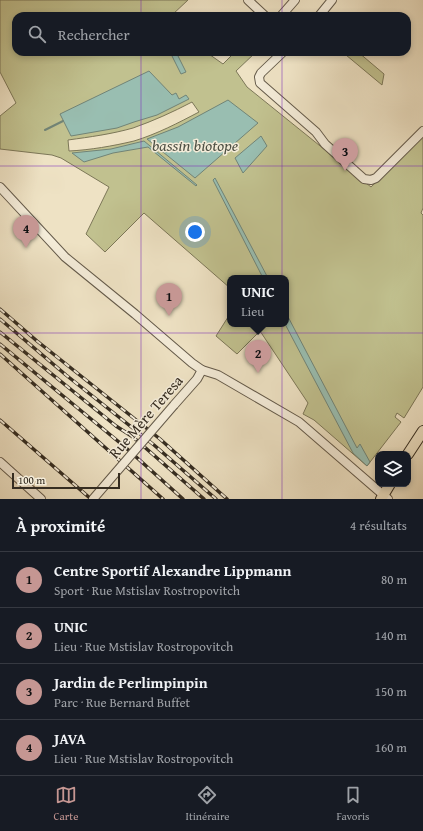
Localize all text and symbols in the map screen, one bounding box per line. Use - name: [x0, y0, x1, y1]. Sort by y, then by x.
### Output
- search box: [12, 12, 411, 56]
- icon: search: [26, 23, 48, 45]
- text: Rechercher: [58, 24, 130, 45]
- water label: bassin biotope: [152, 133, 239, 157]
- pin: 3: [332, 138, 358, 171]
- pin: 4: [13, 215, 39, 248]
- your location: [185, 222, 205, 242]
- popup: [227, 275, 289, 327]
- text: UNIC: [241, 281, 275, 302]
- pin: 1: [156, 283, 182, 316]
- text: Lieu: [241, 302, 264, 321]
- pin: 2: [245, 340, 271, 373]
- street label: Rue Mère Teresa: [104, 371, 188, 463]
- map controls: [375, 451, 411, 487]
- button: layers: [375, 451, 411, 487]
- scale bar: [12, 471, 120, 490]
- text: 100 m: [18, 472, 45, 488]
- text: À proximité: [16, 513, 105, 538]
- text: 4 résultats: [350, 516, 407, 535]
- text: Centre Sportif Alexandre Lippmann: [54, 560, 291, 581]
- text: 1: [26, 570, 32, 589]
- text: 80 m: [381, 570, 407, 589]
- text: Sport · Rue Mstislav Rostropovitch: [54, 581, 240, 600]
- text: UNIC: [54, 616, 88, 637]
- text: 2: [26, 626, 32, 645]
- text: 140 m: [375, 626, 407, 645]
- text: Lieu · Rue Mstislav Rostropovitch: [54, 637, 233, 656]
- text: Jardin de Perlimpinpin: [54, 672, 208, 693]
- text: 3: [26, 682, 32, 701]
- text: 150 m: [375, 682, 407, 701]
- text: Parc · Rue Bernard Buffet: [54, 693, 190, 712]
- text: JAVA: [54, 728, 86, 749]
- text: 4: [26, 738, 32, 757]
- text: 160 m: [375, 738, 407, 757]
- text: Lieu · Rue Mstislav Rostropovitch: [54, 749, 233, 768]
- tab: Carte: [54, 784, 78, 824]
- tab: Itinéraire: [186, 784, 229, 824]
- tab: Favoris: [337, 784, 369, 824]

